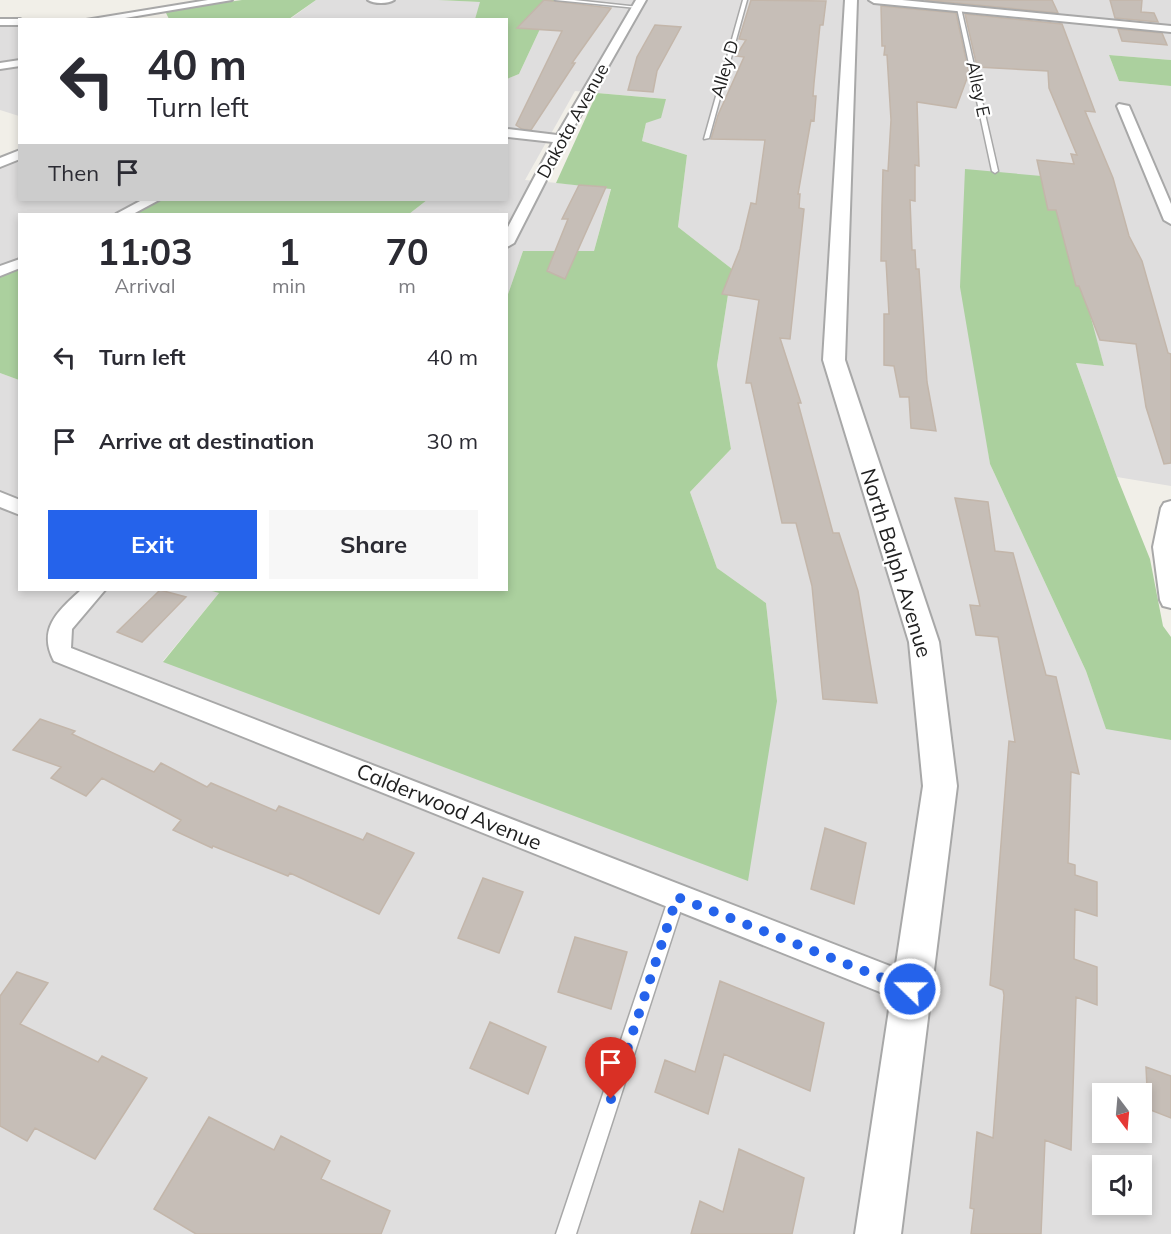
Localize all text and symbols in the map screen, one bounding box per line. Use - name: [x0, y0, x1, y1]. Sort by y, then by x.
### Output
- street label: Alley D: [705, 37, 744, 100]
- text: 40 m: [147, 38, 247, 91]
- icon: left: [48, 42, 126, 120]
- street label: Dakota Avenue: [531, 59, 614, 182]
- street label: Alley E: [961, 59, 996, 119]
- text: Turn left: [147, 90, 249, 124]
- icon: arrive: [111, 156, 144, 189]
- text: Then: [48, 159, 99, 187]
- text: 11:03: [97, 229, 193, 274]
- text: 1: [278, 229, 300, 274]
- text: 70: [385, 229, 429, 274]
- text: Arrival: [114, 273, 176, 298]
- text: min: [272, 273, 306, 298]
- text: m: [398, 273, 416, 298]
- icon: left: [48, 341, 81, 374]
- text: Turn left: [99, 343, 186, 371]
- text: 40 m: [427, 343, 478, 371]
- icon: arrive: [48, 425, 81, 458]
- text: Arrive at destination: [99, 427, 314, 455]
- text: 30 m: [427, 427, 478, 455]
- street label: North Balph Avenue: [856, 465, 938, 660]
- button: Exit: [48, 510, 257, 579]
- button: Share: [269, 510, 478, 579]
- street label: Calderwood Avenue: [353, 757, 546, 855]
- position arrow: [878, 957, 942, 1021]
- pin: [585, 1037, 636, 1099]
- icon: arrive: [594, 1046, 627, 1079]
- north arrow: [1092, 1083, 1152, 1143]
- map controls: [1092, 1083, 1152, 1215]
- button: sound: [1092, 1155, 1152, 1215]

